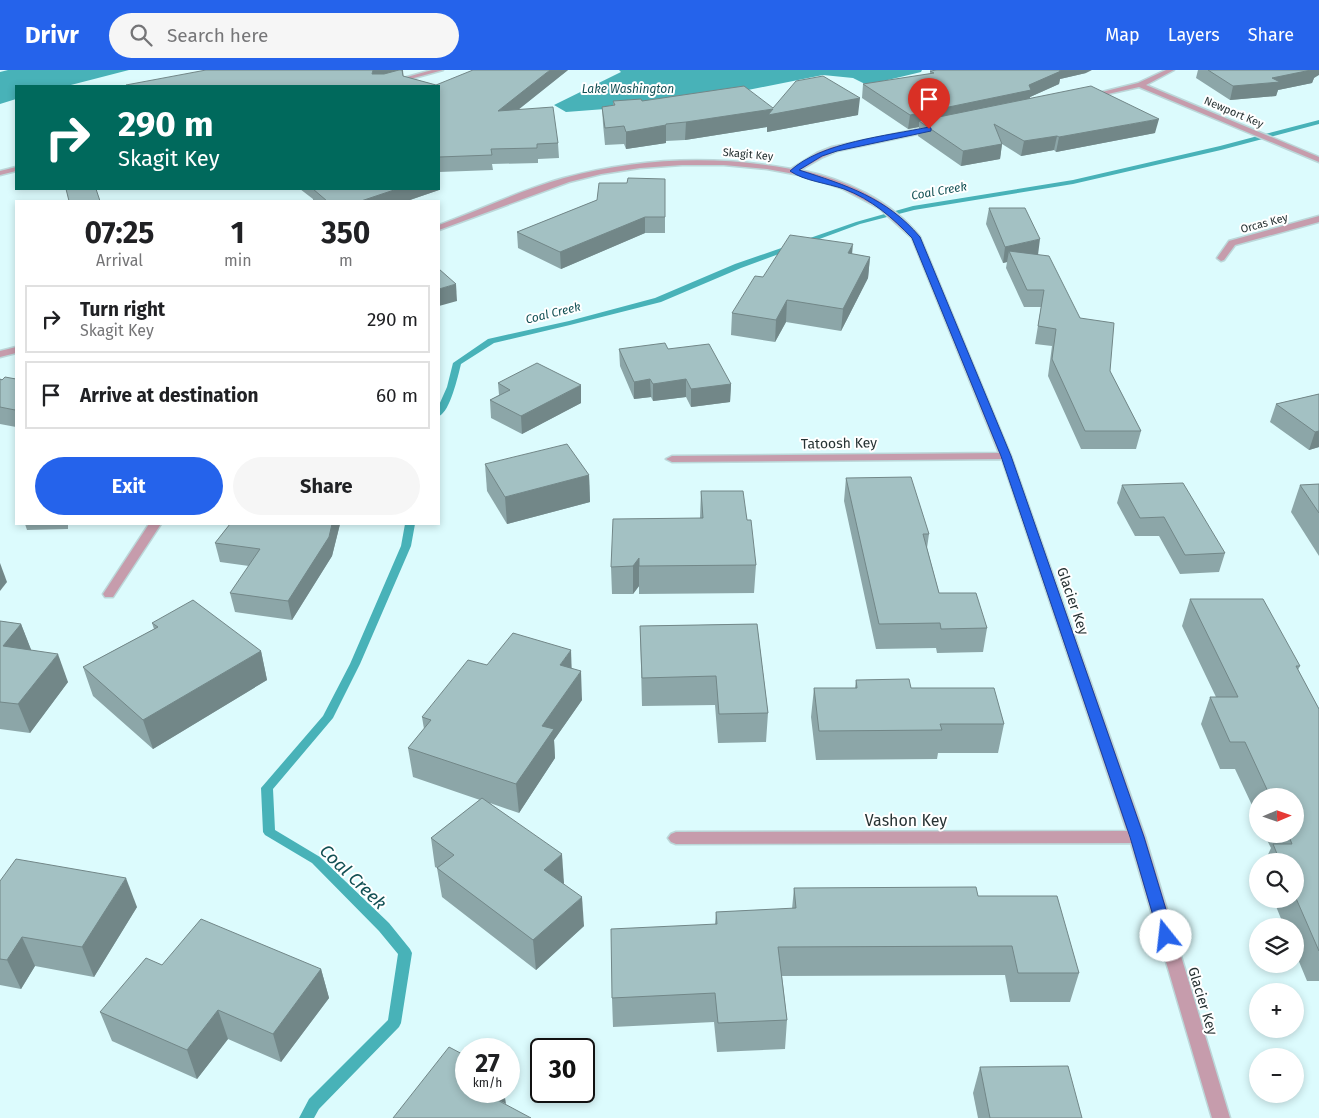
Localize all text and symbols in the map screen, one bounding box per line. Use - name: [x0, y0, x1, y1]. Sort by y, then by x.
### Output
- search box: [109, 13, 459, 58]
- text: Drivr: [25, 21, 79, 49]
- icon: search: [127, 21, 155, 49]
- text: Search here: [167, 24, 268, 47]
- text: Map: [1105, 24, 1140, 46]
- text: Layers: [1168, 24, 1220, 46]
- text: Share: [1248, 24, 1294, 46]
- pin: [908, 78, 950, 129]
- water label: Lake Washington: [582, 82, 674, 96]
- icon: arrive: [915, 85, 943, 113]
- street label: Newport Key: [1202, 94, 1266, 131]
- text: 290 m: [118, 103, 214, 145]
- icon: right: [35, 105, 100, 170]
- text: Skagit Key: [118, 145, 219, 172]
- street label: Skagit Key: [722, 146, 774, 163]
- water label: Coal Creek: [910, 179, 968, 203]
- street label: Orcas Key: [1239, 211, 1290, 236]
- text: 07:25: [85, 215, 154, 251]
- text: 1: [231, 215, 245, 251]
- text: 350: [321, 215, 370, 251]
- text: Arrival: [96, 251, 143, 270]
- text: min: [224, 251, 252, 270]
- text: m: [339, 251, 353, 270]
- text: Turn right: [80, 298, 165, 321]
- water label: Coal Creek: [524, 299, 582, 327]
- icon: right: [37, 305, 65, 333]
- text: 290 m: [367, 308, 418, 331]
- text: Skagit Key: [80, 321, 154, 340]
- icon: arrive: [37, 381, 65, 409]
- text: Arrive at destination: [80, 384, 259, 407]
- text: 60 m: [376, 384, 418, 407]
- street label: Tatoosh Key: [801, 434, 877, 453]
- button: Exit: [35, 457, 223, 515]
- button: Share: [233, 457, 420, 515]
- street label: Glacier Key: [1053, 565, 1092, 637]
- north arrow: [1249, 788, 1304, 842]
- map controls: [1249, 788, 1304, 1103]
- street label: Vashon Key: [865, 811, 947, 830]
- water label: Coal Creek: [315, 840, 391, 914]
- button: search: [1249, 853, 1304, 908]
- position arrow: [1139, 909, 1191, 961]
- button: layers: [1249, 918, 1304, 973]
- street label: Glacier Key: [1184, 965, 1221, 1037]
- button: +: [1249, 983, 1304, 1038]
- speed limit sign: 30: [530, 1038, 595, 1103]
- button: −: [1249, 1048, 1304, 1103]
- text: 27: [475, 1049, 500, 1079]
- text: km/h: [473, 1076, 502, 1090]

